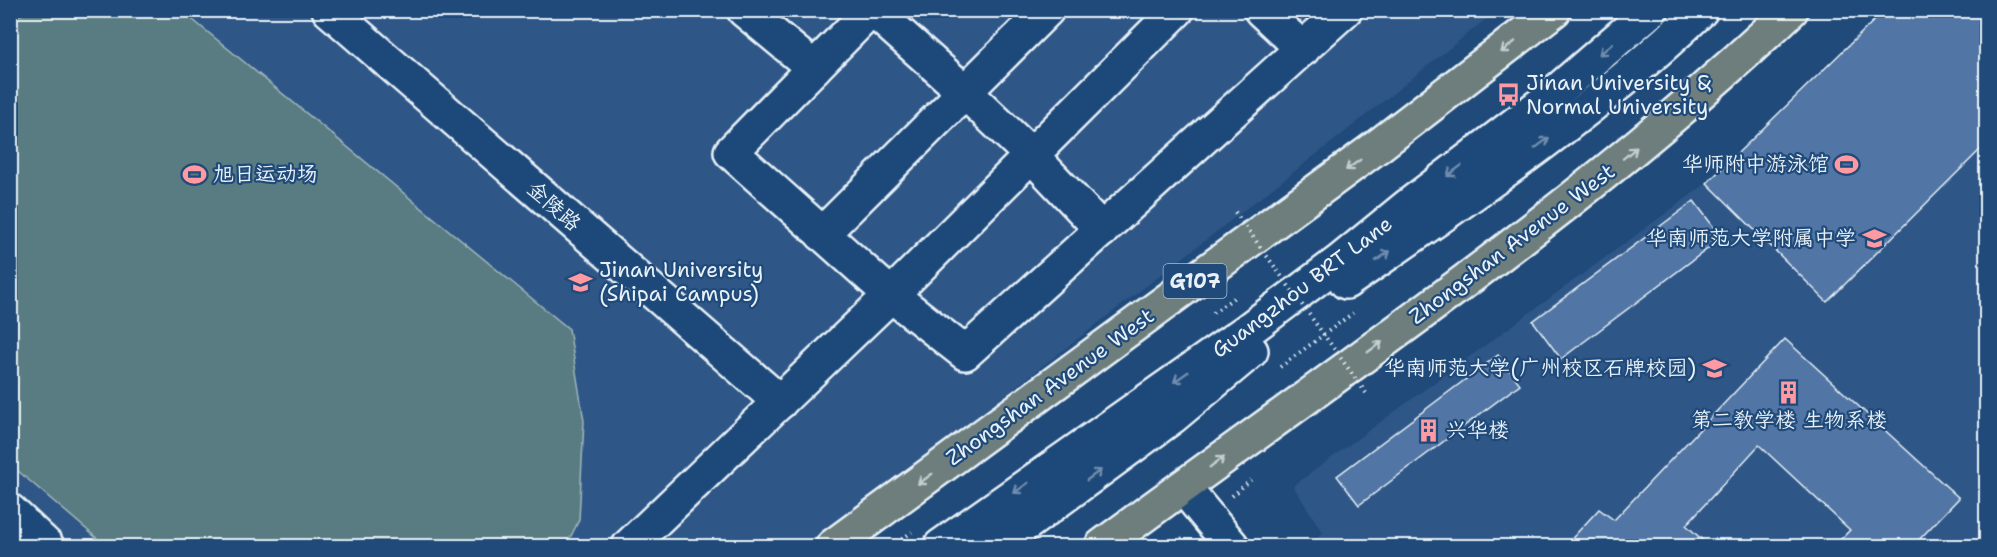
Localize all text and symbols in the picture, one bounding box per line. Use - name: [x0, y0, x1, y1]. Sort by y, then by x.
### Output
- one-way arrow: [1500, 40, 1516, 53]
- one-way arrow: [1599, 42, 1615, 55]
- place label: Jinan University & Normal University: [1526, 69, 1711, 121]
- bus stop icon: Jinan University & Normal University: [1495, 82, 1521, 108]
- one-way arrow: [1534, 137, 1550, 150]
- one-way arrow: [1622, 146, 1637, 160]
- place label: 华师附中游泳馆: [1682, 150, 1829, 178]
- sports icon: 华师附中游泳馆: [1834, 151, 1860, 177]
- street label: Zhongshan Avenue West: [1403, 157, 1621, 331]
- one-way arrow: [1345, 159, 1361, 171]
- place label: 旭日运动场: [213, 160, 318, 188]
- sports icon: 旭日运动场: [182, 161, 208, 187]
- one-way arrow: [1447, 164, 1463, 177]
- street label: 金陵路: [521, 175, 587, 237]
- street label: Guangzhou BRT Lane: [1206, 210, 1398, 364]
- place label: 华南师范大学附属中学: [1646, 224, 1856, 252]
- school or university icon: 华南师范大学附属中学: [1861, 225, 1887, 251]
- one-way arrow: [1375, 250, 1391, 262]
- place label: Jinan University (Shipai Campus): [599, 256, 763, 308]
- road number: G107: [1164, 264, 1226, 298]
- school or university icon: Jinan University (Shipai Campus): [568, 269, 594, 295]
- street label: Zhongshan Avenue West: [940, 302, 1160, 472]
- one-way arrow: [1366, 341, 1382, 354]
- place label: 华南师范大学(广州校区石牌校园): [1384, 354, 1696, 382]
- school or university icon: 华南师范大学(广州校区石牌校园): [1701, 355, 1727, 381]
- one-way arrow: [1174, 370, 1190, 383]
- building icon: 第二教学楼 生物系楼: [1776, 379, 1802, 405]
- place label: 第二教学楼 生物系楼: [1691, 406, 1887, 434]
- place label: 兴华楼: [1446, 416, 1509, 444]
- building icon: 兴华楼: [1415, 417, 1441, 443]
- one-way arrow: [1208, 456, 1224, 468]
- one-way arrow: [1085, 469, 1101, 481]
- one-way arrow: [917, 473, 933, 485]
- one-way arrow: [1014, 482, 1030, 494]

